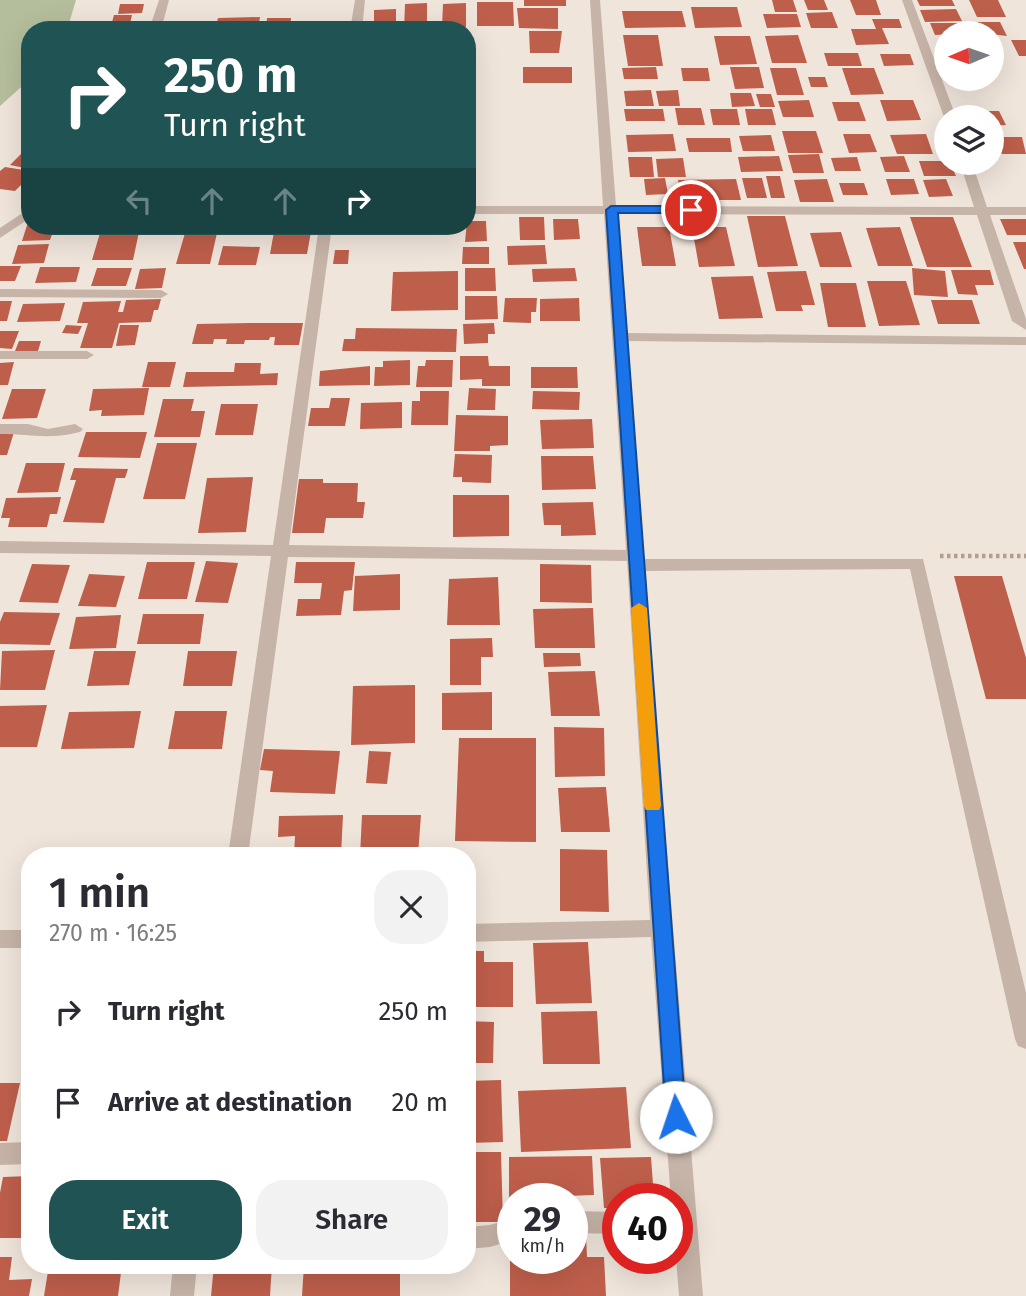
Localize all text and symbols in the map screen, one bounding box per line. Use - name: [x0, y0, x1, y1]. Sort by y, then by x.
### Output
- north arrow: [934, 21, 1004, 91]
- map controls: [934, 21, 1004, 175]
- text: 250 m: [164, 46, 297, 105]
- icon: right: [49, 49, 140, 140]
- button: layers: [934, 105, 1004, 175]
- text: Turn right: [164, 106, 306, 144]
- pin: [661, 180, 721, 240]
- icon: left: [120, 182, 158, 220]
- icon: ahead: [193, 182, 231, 220]
- icon: ahead: [266, 182, 304, 220]
- icon: right: [339, 182, 377, 220]
- icon: arrive: [672, 191, 710, 229]
- text: 1 min: [49, 868, 150, 918]
- button: close: [374, 870, 448, 944]
- text: 270 m · 16:25: [49, 919, 177, 947]
- icon: right: [49, 993, 87, 1031]
- text: Turn right: [108, 996, 225, 1027]
- text: 250 m: [378, 996, 448, 1027]
- position arrow: [639, 1080, 713, 1154]
- icon: arrive: [49, 1084, 87, 1122]
- text: Arrive at destination: [108, 1087, 352, 1118]
- text: 20 m: [391, 1087, 448, 1118]
- button: Exit: [49, 1180, 242, 1260]
- button: Share: [256, 1180, 448, 1260]
- speed limit sign: 40: [602, 1183, 693, 1274]
- text: 29: [524, 1198, 561, 1240]
- text: km/h: [520, 1235, 565, 1257]

